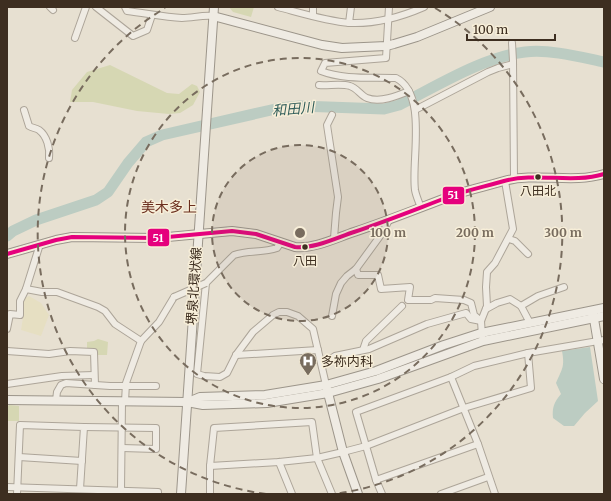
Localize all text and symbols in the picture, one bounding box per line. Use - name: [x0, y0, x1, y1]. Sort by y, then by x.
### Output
- scale bar: [467, 16, 555, 42]
- text: 100 m: [473, 22, 508, 37]
- water label: 和田川: [271, 98, 317, 120]
- marker: 八田北: [533, 172, 543, 182]
- place label: 八田北: [520, 183, 556, 198]
- line badge: 51: [442, 186, 465, 205]
- text: 51: [447, 188, 459, 202]
- district label: 美木多上: [141, 198, 197, 216]
- text: 100 m: [370, 225, 406, 240]
- text: 200 m: [456, 225, 494, 240]
- text: 300 m: [544, 225, 582, 240]
- centre of rings: [293, 226, 307, 240]
- line badge: 51: [147, 228, 170, 247]
- text: 51: [152, 231, 164, 245]
- marker: 八田: [300, 242, 310, 252]
- street label: 堺泉北環状線: [183, 246, 205, 326]
- place label: 八田: [293, 253, 317, 268]
- hospital icon: 多祢内科: [298, 351, 318, 376]
- place label: 多祢内科: [321, 353, 373, 370]

